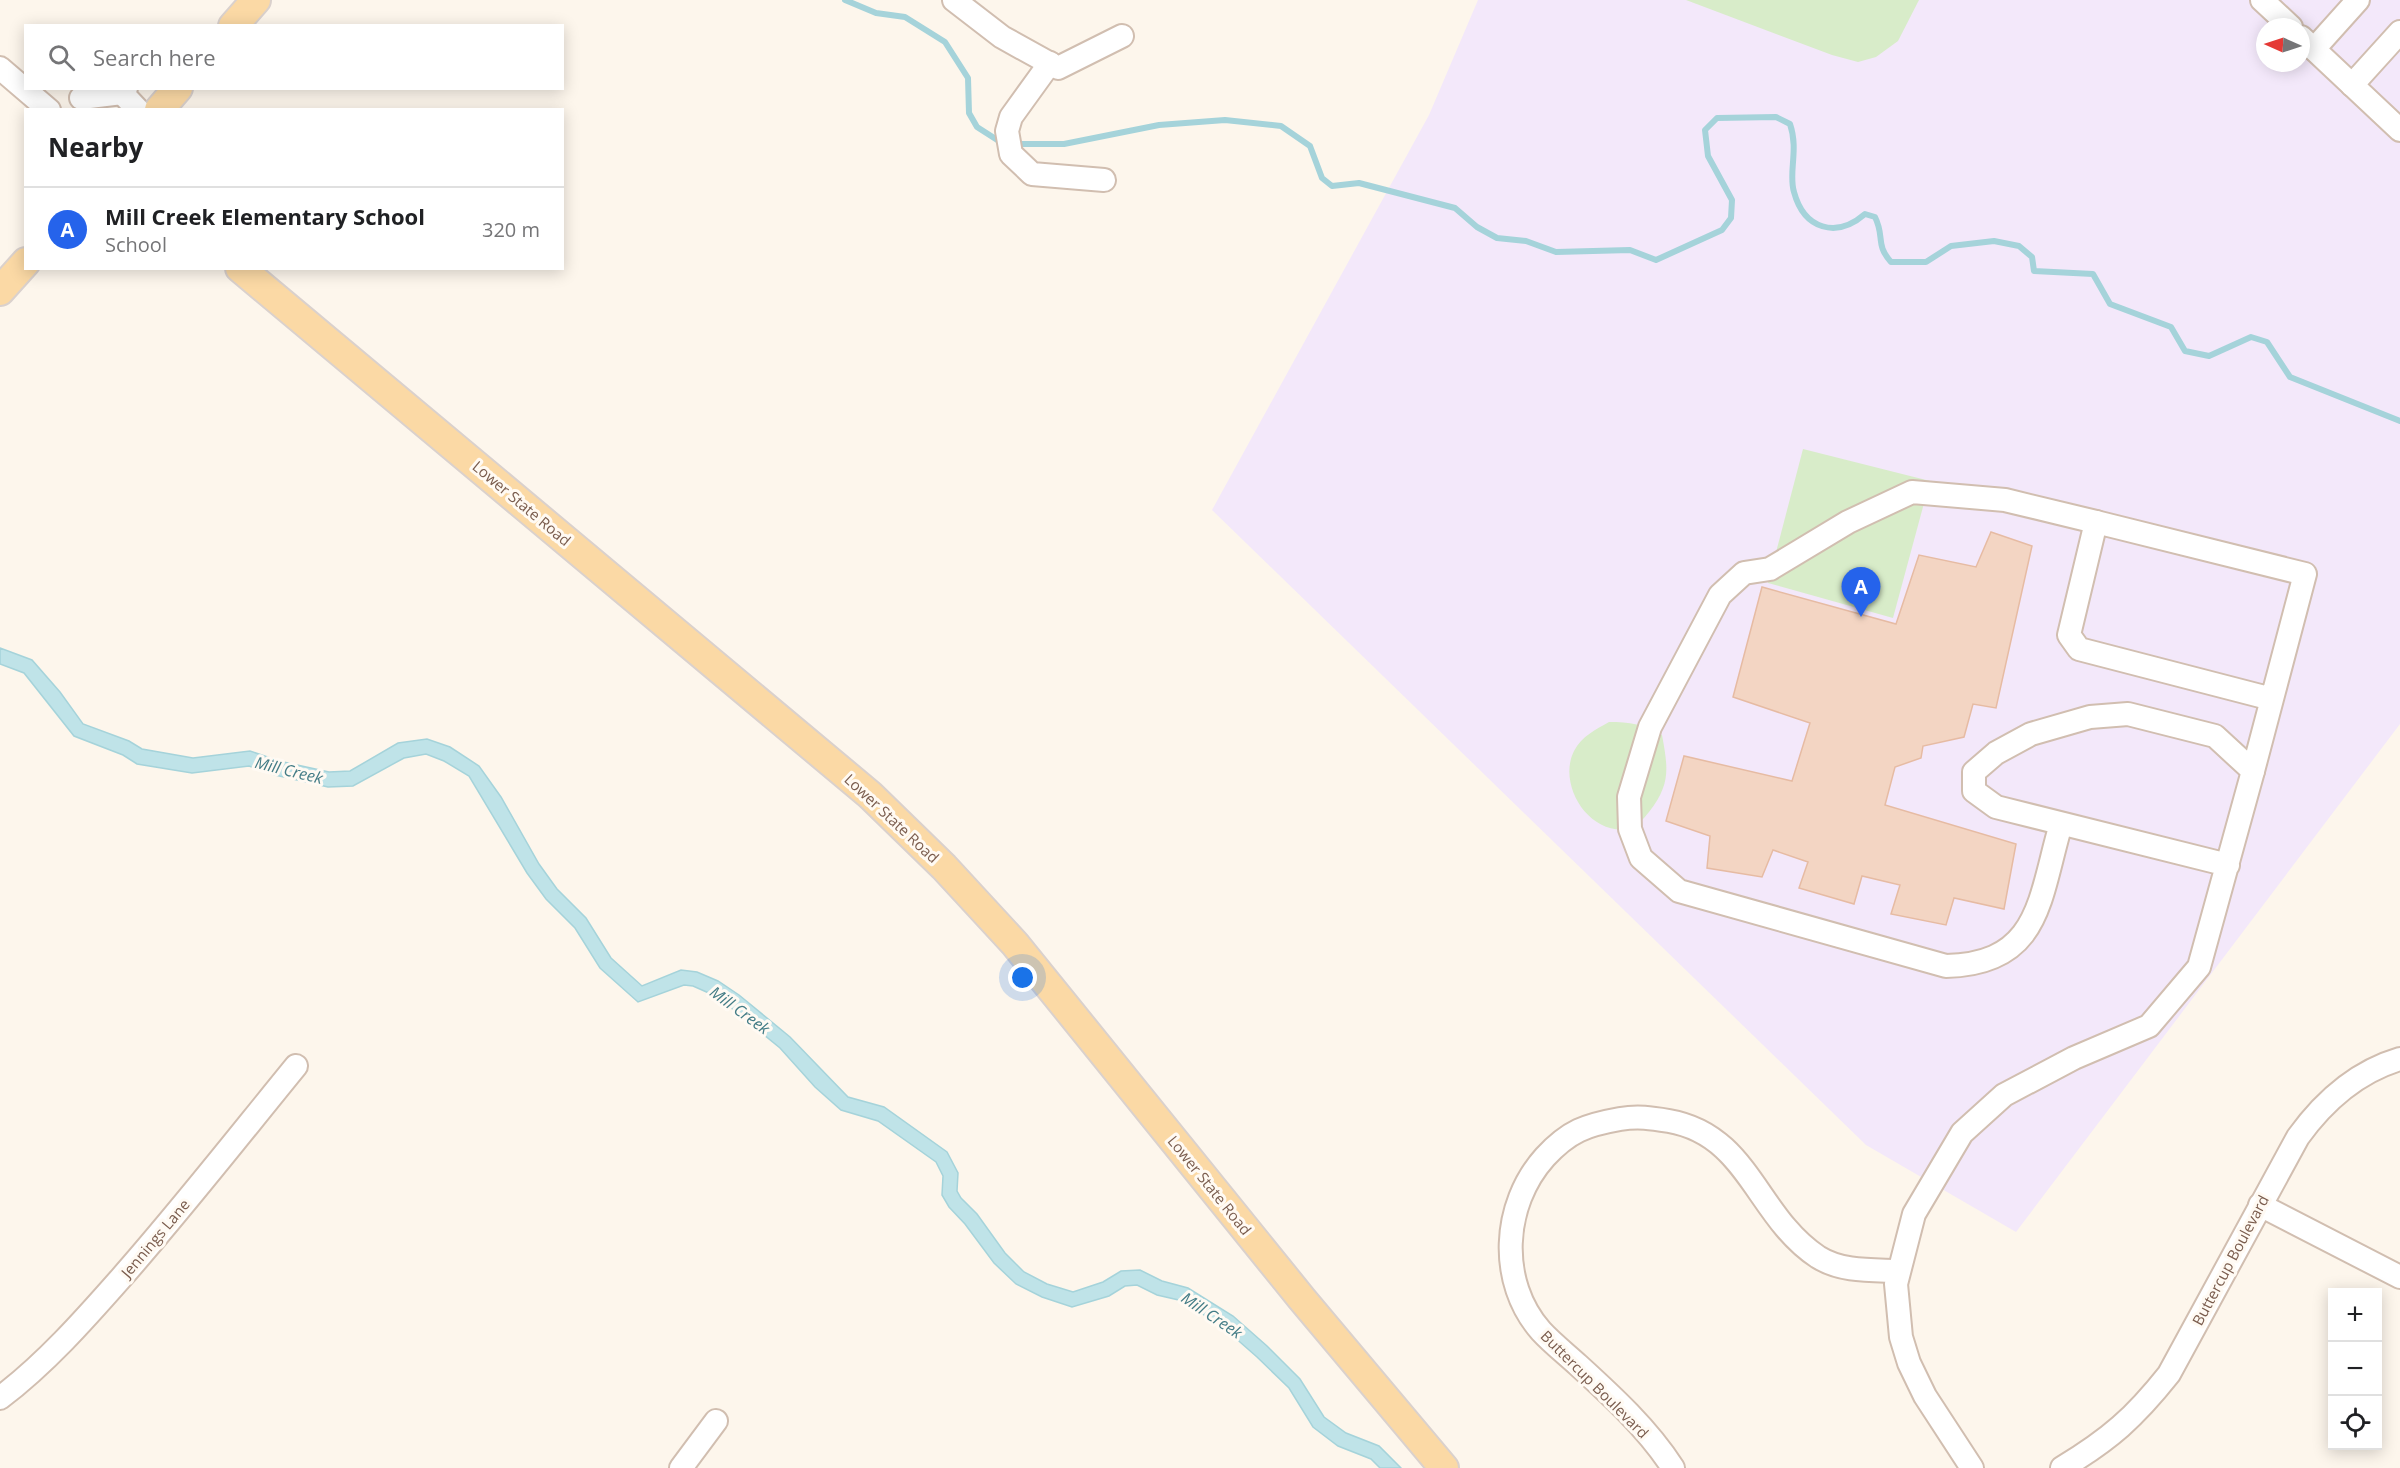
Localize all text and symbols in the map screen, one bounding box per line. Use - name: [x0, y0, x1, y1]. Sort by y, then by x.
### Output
- north arrow: [2256, 18, 2310, 72]
- search box: [24, 24, 564, 90]
- icon: search: [45, 41, 78, 74]
- text: Search here: [93, 42, 216, 72]
- text: Nearby: [48, 129, 143, 165]
- text: Mill Creek Elementary School: [105, 201, 425, 231]
- text: A: [61, 216, 74, 243]
- text: 320 m: [482, 216, 540, 243]
- text: School: [105, 231, 167, 258]
- street label: Lower State Road: [469, 456, 575, 550]
- pin: A: [1842, 568, 1880, 617]
- water label: Mill Creek: [253, 751, 326, 789]
- street label: Lower State Road: [840, 769, 944, 867]
- your location: [1008, 963, 1037, 992]
- water label: Mill Creek: [706, 981, 775, 1040]
- street label: Lower State Road: [1164, 1131, 1256, 1239]
- street label: Buttercup Boulevard: [2187, 1191, 2273, 1329]
- street label: Jennings Lane: [115, 1194, 194, 1283]
- water label: Mill Creek: [1177, 1287, 1248, 1344]
- map controls: [2328, 1288, 2382, 1450]
- button: +: [2328, 1288, 2382, 1342]
- street label: Buttercup Boulevard: [1537, 1326, 1653, 1442]
- button: −: [2328, 1342, 2382, 1396]
- button: locate: [2328, 1396, 2382, 1450]

